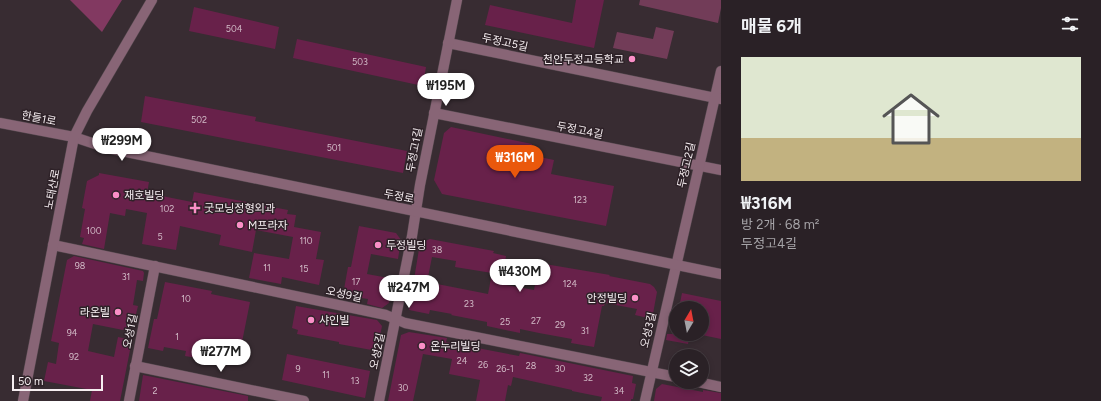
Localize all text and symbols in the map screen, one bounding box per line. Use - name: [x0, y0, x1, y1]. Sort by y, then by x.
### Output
- icon: filters: [1059, 13, 1081, 35]
- text: 매물 6개: [741, 16, 802, 36]
- house number: 504: [226, 23, 243, 34]
- street label: 두정고5길: [481, 31, 529, 54]
- place label: 천안두정고등학교: [543, 53, 624, 66]
- marker: 천안두정고등학교: [627, 54, 637, 64]
- house number: 503: [352, 56, 368, 67]
- pin: ₩195M: [418, 73, 474, 107]
- text: ₩195M: [426, 78, 466, 93]
- icon: home: [875, 83, 947, 155]
- street label: 한들1로: [21, 109, 57, 128]
- house number: 502: [191, 114, 207, 125]
- street label: 두정고4길: [555, 120, 604, 141]
- street label: 두정고1길: [404, 127, 425, 173]
- pin: ₩299M: [94, 128, 150, 162]
- text: ₩299M: [101, 133, 143, 148]
- street label: 두정고2길: [675, 141, 698, 189]
- house number: 501: [327, 142, 341, 153]
- pin: ₩316M: [487, 145, 543, 179]
- text: ₩316M: [495, 150, 535, 165]
- street label: 노태산로: [42, 168, 63, 210]
- street label: 두정로: [383, 187, 415, 206]
- place label: 재호빌딩: [124, 189, 164, 202]
- marker: 재호빌딩: [111, 190, 121, 200]
- text: ₩316M: [741, 193, 792, 213]
- house number: 123: [573, 194, 587, 205]
- marker: 굿모닝정형외과: [189, 202, 201, 214]
- place label: 굿모닝정형외과: [204, 202, 275, 215]
- house number: 102: [160, 203, 174, 214]
- text: 방 2개 · 68 m²: [741, 217, 819, 232]
- place label: M프라자: [248, 219, 288, 232]
- marker: M프라자: [235, 220, 245, 230]
- house number: 100: [86, 225, 102, 236]
- house number: 5: [157, 231, 163, 242]
- house number: 110: [299, 235, 313, 246]
- text: 두정고4길: [741, 236, 797, 251]
- place label: 두정빌딩: [386, 239, 426, 252]
- marker: 두정빌딩: [373, 240, 383, 250]
- house number: 38: [432, 244, 443, 255]
- pin: ₩430M: [492, 259, 548, 293]
- house number: 98: [75, 260, 86, 271]
- house number: 11: [263, 262, 271, 273]
- house number: 15: [300, 263, 308, 274]
- text: ₩430M: [499, 264, 541, 279]
- house number: 31: [122, 271, 130, 282]
- pin: ₩247M: [381, 275, 437, 309]
- house number: 17: [352, 276, 360, 287]
- house number: 124: [563, 278, 578, 289]
- text: ₩247M: [388, 280, 430, 295]
- street label: 오성9길: [325, 284, 363, 305]
- place label: 안정빌딩: [587, 292, 627, 305]
- house number: 10: [181, 293, 191, 304]
- marker: 안정빌딩: [630, 293, 640, 303]
- house number: 23: [464, 298, 474, 309]
- north arrow: [669, 301, 709, 341]
- map controls: [669, 301, 709, 389]
- place label: 라온빌: [80, 306, 110, 319]
- marker: 라온빌: [113, 307, 123, 317]
- street label: 오성3길: [638, 311, 659, 349]
- street label: 오성1길: [121, 313, 140, 349]
- place label: 샤인빌: [319, 314, 349, 327]
- marker: 샤인빌: [306, 315, 316, 325]
- house number: 27: [531, 315, 541, 326]
- house number: 25: [500, 316, 510, 327]
- house number: 29: [555, 319, 565, 330]
- house number: 31: [581, 325, 589, 336]
- house number: 94: [67, 327, 78, 338]
- house number: 1: [175, 331, 179, 342]
- street label: 오성2길: [367, 332, 388, 370]
- pin: ₩277M: [193, 339, 249, 373]
- place label: 온누리빌딩: [430, 340, 481, 353]
- marker: 온누리빌딩: [417, 341, 427, 351]
- text: ₩277M: [201, 344, 241, 359]
- button: layers: [669, 349, 709, 389]
- house number: 92: [69, 351, 79, 362]
- house number: 24: [457, 355, 468, 366]
- house number: 26: [478, 359, 488, 370]
- house number: 28: [526, 360, 537, 371]
- house number: 9: [295, 363, 301, 374]
- house number: 26-1: [496, 363, 514, 374]
- house number: 30: [555, 363, 566, 374]
- house number: 11: [322, 369, 330, 380]
- house number: 32: [583, 372, 593, 383]
- scale bar: [12, 373, 103, 392]
- text: 50 m: [18, 375, 43, 388]
- house number: 13: [351, 375, 359, 386]
- house number: 30: [398, 382, 409, 393]
- house number: 2: [152, 385, 158, 396]
- house number: 34: [614, 385, 625, 396]

